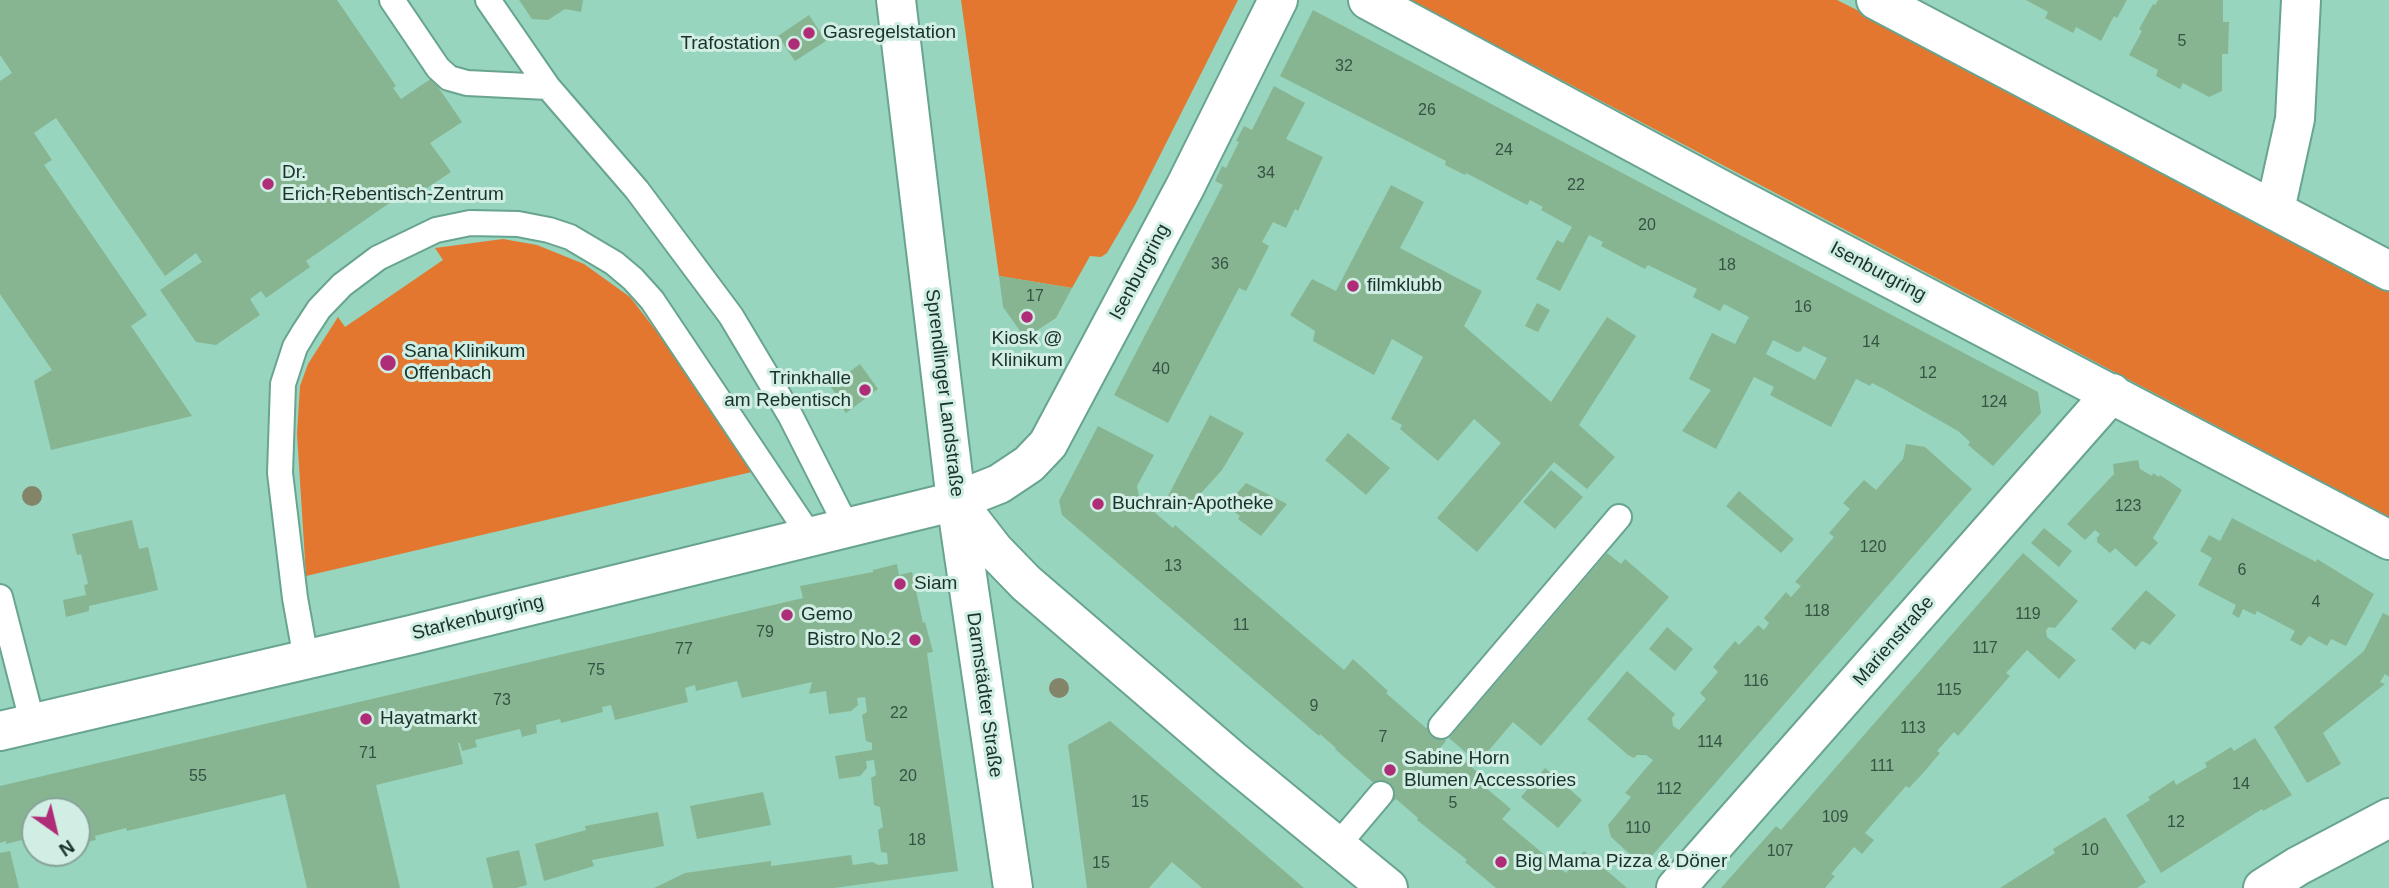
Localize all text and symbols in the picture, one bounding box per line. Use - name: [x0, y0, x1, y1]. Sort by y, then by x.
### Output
- place label: Gasregelstation: [823, 22, 956, 44]
- marker: Gasregelstation: [801, 25, 817, 41]
- house number: 5: [2178, 32, 2186, 52]
- place label: Trafostation: [680, 33, 780, 55]
- marker: Trafostation: [786, 36, 802, 52]
- house number: 32: [1335, 57, 1353, 77]
- house number: 26: [1418, 101, 1436, 121]
- house number: 24: [1495, 141, 1513, 161]
- place label: Dr. Erich-Rebentisch-Zentrum: [282, 162, 504, 206]
- house number: 34: [1257, 164, 1275, 184]
- marker: Dr. Erich-Rebentisch-Zentrum: [260, 176, 276, 192]
- house number: 22: [1567, 176, 1585, 196]
- house number: 20: [1638, 216, 1656, 236]
- street label: Isenburgring: [1105, 220, 1175, 324]
- street label: Isenburgring: [1826, 237, 1930, 307]
- house number: 36: [1211, 255, 1229, 275]
- house number: 18: [1718, 256, 1736, 276]
- place label: filmklubb: [1367, 275, 1442, 297]
- marker: filmklubb: [1345, 278, 1361, 294]
- house number: 17: [1026, 287, 1044, 307]
- street label: Sprendlinger Landstraße: [920, 288, 968, 498]
- house number: 16: [1794, 298, 1812, 318]
- marker: Kiosk @ Klinikum: [1019, 309, 1035, 325]
- place label: Kiosk @ Klinikum: [991, 328, 1063, 372]
- house number: 14: [1862, 333, 1880, 353]
- place label: Sana Klinikum Offenbach: [404, 341, 525, 385]
- marker: Sana Klinikum Offenbach: [378, 353, 398, 373]
- house number: 40: [1152, 360, 1170, 380]
- house number: 12: [1919, 364, 1937, 384]
- place label: Trinkhalle am Rebentisch: [724, 368, 851, 412]
- marker: Trinkhalle am Rebentisch: [857, 382, 873, 398]
- house number: 124: [1981, 393, 2007, 413]
- place label: Buchrain-Apotheke: [1112, 493, 1274, 515]
- marker: Buchrain-Apotheke: [1090, 496, 1106, 512]
- house number: 123: [2115, 497, 2141, 517]
- house number: 120: [1860, 538, 1886, 558]
- house number: 13: [1164, 557, 1182, 577]
- house number: 6: [2238, 561, 2246, 581]
- place label: Siam: [914, 573, 957, 595]
- marker: Siam: [892, 576, 908, 592]
- street label: Starkenburgring: [410, 591, 546, 645]
- street label: Marienstraße: [1849, 591, 1939, 691]
- house number: 4: [2312, 593, 2320, 613]
- house number: 118: [1804, 602, 1830, 622]
- place label: Gemo: [801, 604, 853, 626]
- house number: 119: [2015, 605, 2041, 625]
- marker: Gemo: [779, 607, 795, 623]
- street label: Darmstädter Straße: [961, 611, 1007, 779]
- house number: 11: [1233, 616, 1249, 636]
- house number: 79: [756, 623, 774, 643]
- place label: Bistro No.2: [807, 629, 901, 651]
- marker: Bistro No.2: [907, 632, 923, 648]
- house number: 117: [1972, 639, 1998, 659]
- house number: 77: [675, 640, 693, 660]
- house number: 75: [587, 661, 605, 681]
- house number: 116: [1743, 672, 1769, 692]
- house number: 115: [1936, 681, 1962, 701]
- house number: 73: [493, 691, 511, 711]
- house number: 9: [1310, 697, 1318, 717]
- house number: 22: [890, 704, 908, 724]
- place label: Hayatmarkt: [380, 708, 477, 730]
- marker: Hayatmarkt: [358, 711, 374, 727]
- house number: 113: [1900, 719, 1926, 739]
- house number: 7: [1379, 728, 1387, 748]
- house number: 114: [1697, 733, 1723, 753]
- house number: 71: [359, 744, 377, 764]
- place label: Sabine Horn Blumen Accessories: [1404, 748, 1576, 792]
- house number: 111: [1870, 757, 1894, 777]
- marker: Sabine Horn Blumen Accessories: [1382, 762, 1398, 778]
- house number: 55: [189, 767, 207, 787]
- house number: 20: [899, 767, 917, 787]
- house number: 14: [2232, 775, 2250, 795]
- house number: 112: [1656, 780, 1682, 800]
- house number: 15: [1131, 793, 1149, 813]
- house number: 5: [1449, 794, 1457, 814]
- north arrow: [21, 797, 91, 867]
- house number: 109: [1822, 808, 1848, 828]
- house number: 12: [2167, 813, 2185, 833]
- house number: 110: [1625, 819, 1651, 839]
- house number: 18: [908, 831, 926, 851]
- text: N: [55, 836, 78, 861]
- house number: 10: [2081, 841, 2099, 861]
- house number: 107: [1767, 842, 1793, 862]
- place label: Big Mama Pizza & Döner: [1515, 851, 1727, 873]
- house number: 15: [1092, 854, 1110, 874]
- marker: Big Mama Pizza & Döner: [1493, 854, 1509, 870]

